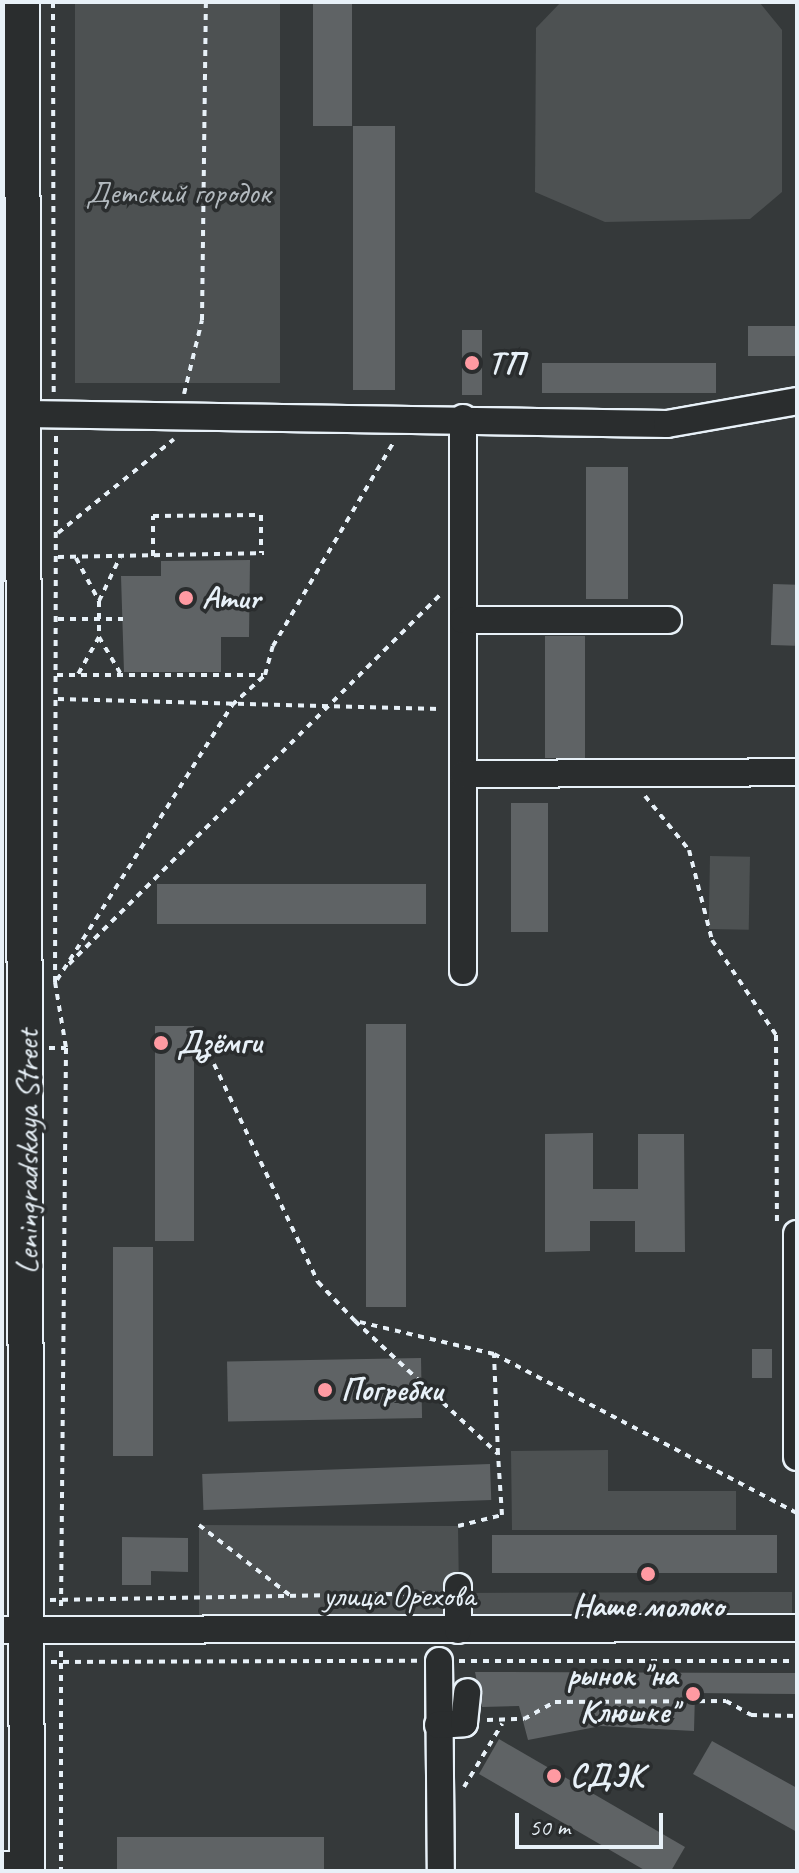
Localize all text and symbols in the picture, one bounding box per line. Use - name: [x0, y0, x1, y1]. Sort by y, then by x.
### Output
- park label: Детский городок: [86, 174, 270, 212]
- place label: ТП: [488, 344, 524, 382]
- marker: ТП: [463, 354, 481, 372]
- place label: Amur: [202, 579, 260, 617]
- marker: Amur: [177, 589, 195, 607]
- place label: Дзёмги: [177, 1024, 261, 1062]
- street label: Leningradskaya Street: [9, 1029, 47, 1275]
- marker: Дзёмги: [152, 1034, 170, 1052]
- place label: Погребки: [341, 1371, 443, 1409]
- marker: Погребки: [316, 1381, 334, 1399]
- marker: Наше молоко: [639, 1565, 657, 1583]
- street label: улица Орехова: [322, 1577, 476, 1615]
- place label: Наше молоко: [573, 1587, 723, 1625]
- place label: рынок "на Клюшке": [567, 1657, 677, 1732]
- marker: рынок "на Клюшке": [684, 1685, 702, 1703]
- place label: СДЭК: [570, 1757, 643, 1795]
- marker: СДЭК: [545, 1767, 563, 1785]
- scale bar: [519, 1797, 667, 1847]
- text: 50 m: [529, 1812, 570, 1842]

